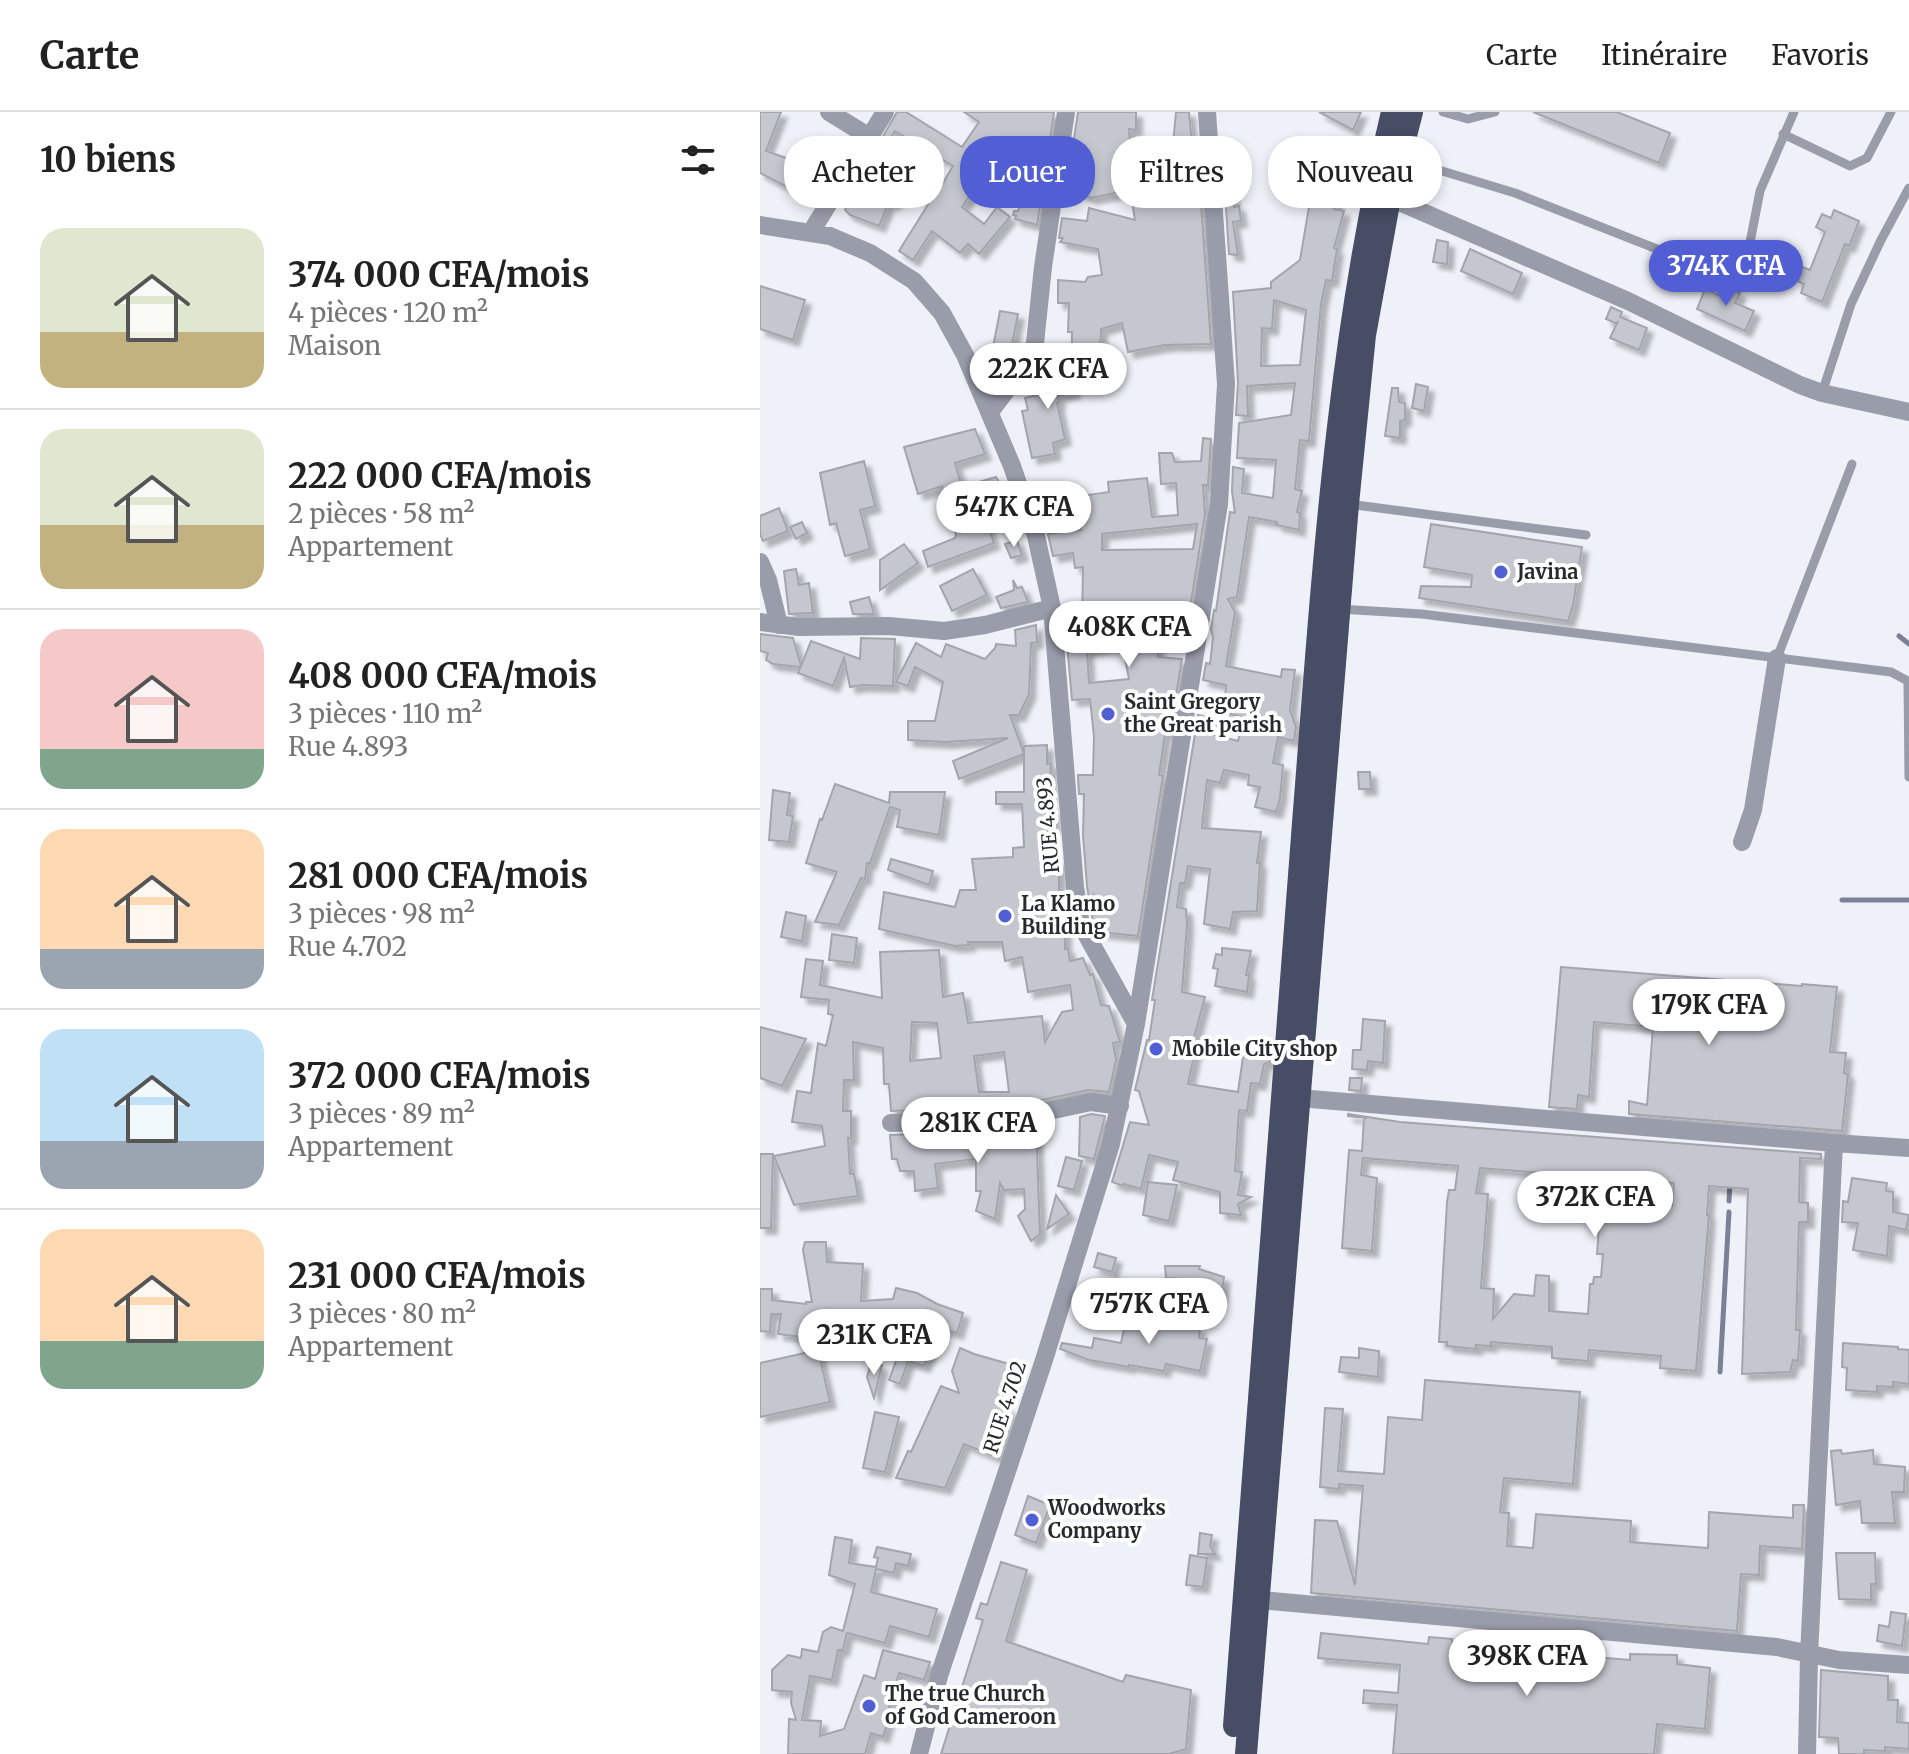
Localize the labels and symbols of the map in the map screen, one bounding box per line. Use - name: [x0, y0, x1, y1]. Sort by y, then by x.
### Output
- pin: 374K CFA: [1643, 240, 1809, 308]
- pin: 222K CFA: [965, 343, 1131, 411]
- pin: 547K CFA: [931, 481, 1097, 549]
- place label: Javina: [1516, 559, 1578, 584]
- marker: Javina: [1492, 563, 1510, 581]
- pin: 408K CFA: [1046, 601, 1212, 669]
- place label: Saint Gregory the Great parish: [1124, 689, 1283, 737]
- marker: Saint Gregory the Great parish: [1099, 705, 1117, 723]
- street label: RUE 4.893: [1031, 776, 1064, 874]
- place label: La Klamo Building: [1021, 891, 1115, 939]
- marker: La Klamo Building: [996, 907, 1014, 925]
- pin: 179K CFA: [1626, 979, 1792, 1047]
- place label: Mobile City shop: [1172, 1036, 1338, 1061]
- marker: Mobile City shop: [1147, 1040, 1165, 1058]
- pin: 281K CFA: [895, 1097, 1061, 1165]
- pin: 372K CFA: [1512, 1171, 1678, 1239]
- pin: 757K CFA: [1066, 1278, 1232, 1346]
- pin: 231K CFA: [791, 1309, 957, 1377]
- street label: RUE 4.702: [978, 1357, 1031, 1456]
- place label: Woodworks Company: [1047, 1495, 1166, 1543]
- marker: Woodworks Company: [1023, 1511, 1041, 1529]
- pin: 398K CFA: [1444, 1630, 1610, 1698]
- place label: The true Church of God Cameroon: [885, 1681, 1057, 1729]
- marker: The true Church of God Cameroon: [860, 1697, 878, 1715]

